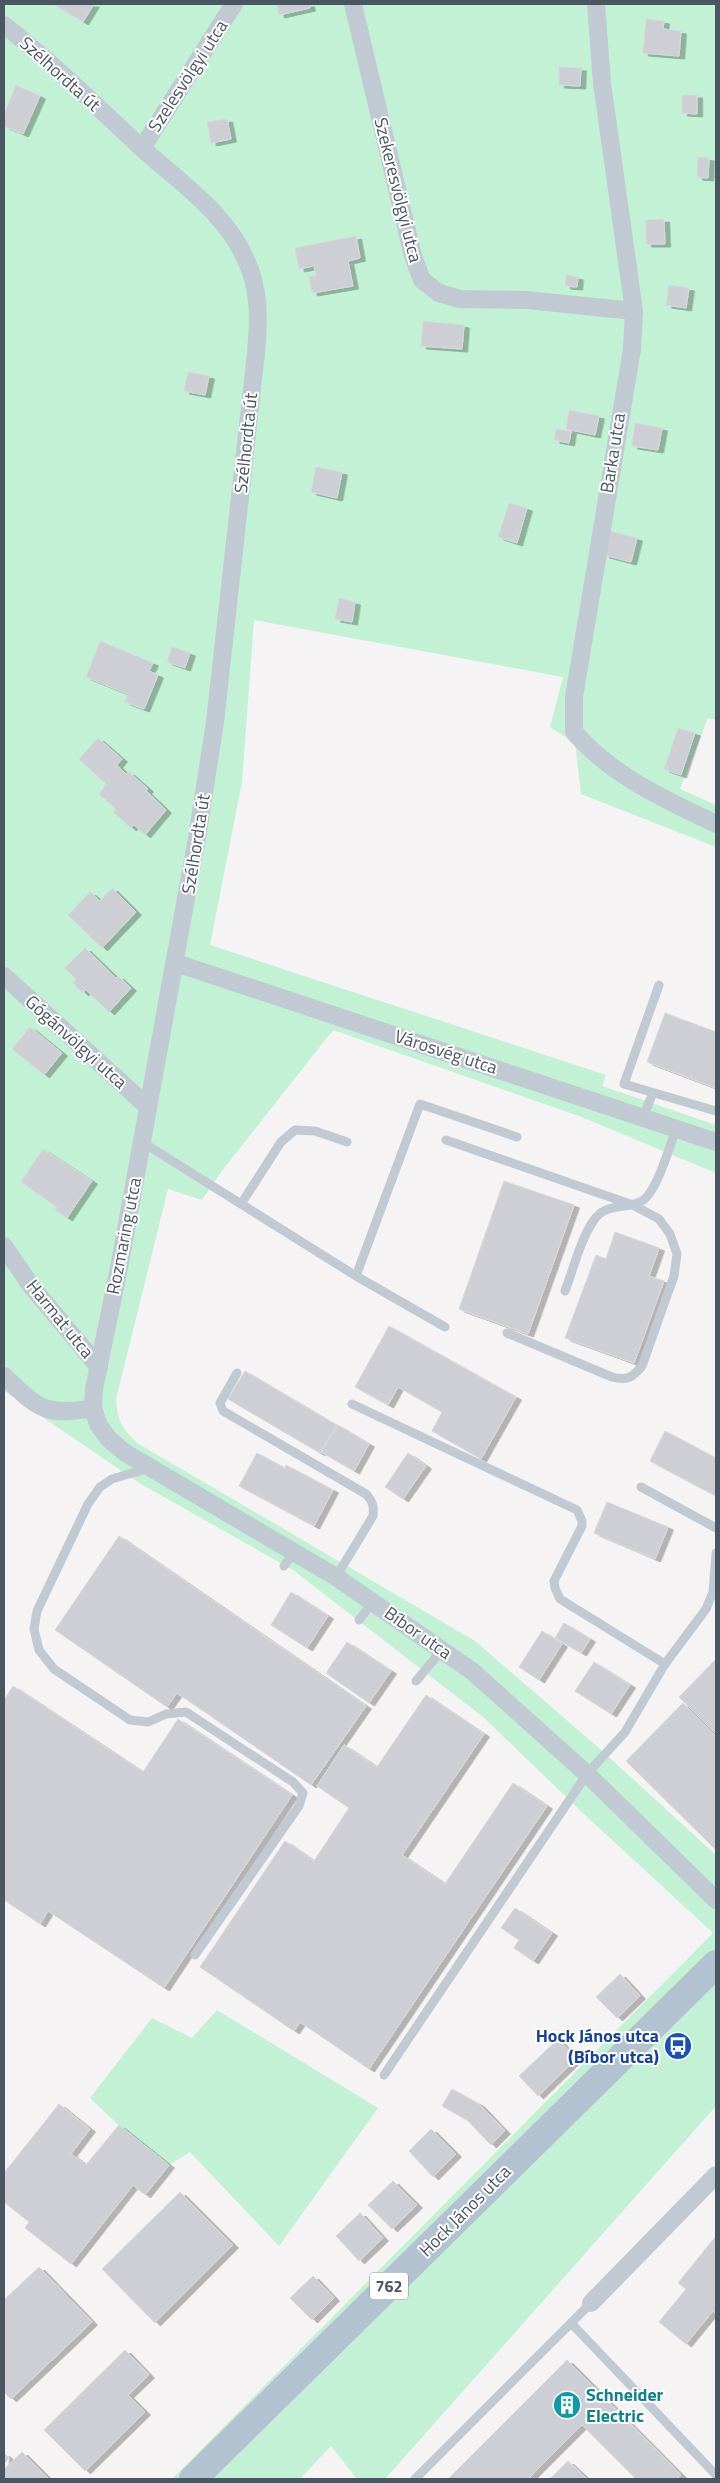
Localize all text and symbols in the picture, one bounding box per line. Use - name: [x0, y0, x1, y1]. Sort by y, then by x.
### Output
- street label: Szelesvölgyi utca: [141, 14, 234, 137]
- street label: Szélhordta út: [14, 30, 107, 118]
- street label: Szekeresvölgyi utca: [367, 115, 430, 265]
- street label: Szélhordta út: [227, 391, 264, 495]
- street label: Barka utca: [593, 411, 632, 495]
- street label: Szélhordta út: [174, 791, 217, 896]
- street label: Gógánvölgyi utca: [19, 988, 133, 1095]
- street label: Városvég utca: [391, 1022, 501, 1081]
- street label: Rozmaring utca: [99, 1175, 148, 1297]
- street label: Harmat utca: [20, 1273, 101, 1364]
- street label: Bíbor utca: [379, 1599, 458, 1666]
- place label: Hock János utca (Bíbor utca): [536, 2022, 659, 2070]
- bus stop icon: Hock János utca (Bíbor utca): [663, 2031, 693, 2061]
- street label: Hock János utca: [413, 2159, 517, 2263]
- road number: 762: [370, 2272, 408, 2300]
- place label: Schneider Electric: [586, 2381, 664, 2429]
- building icon: Schneider Electric: [552, 2390, 582, 2420]

